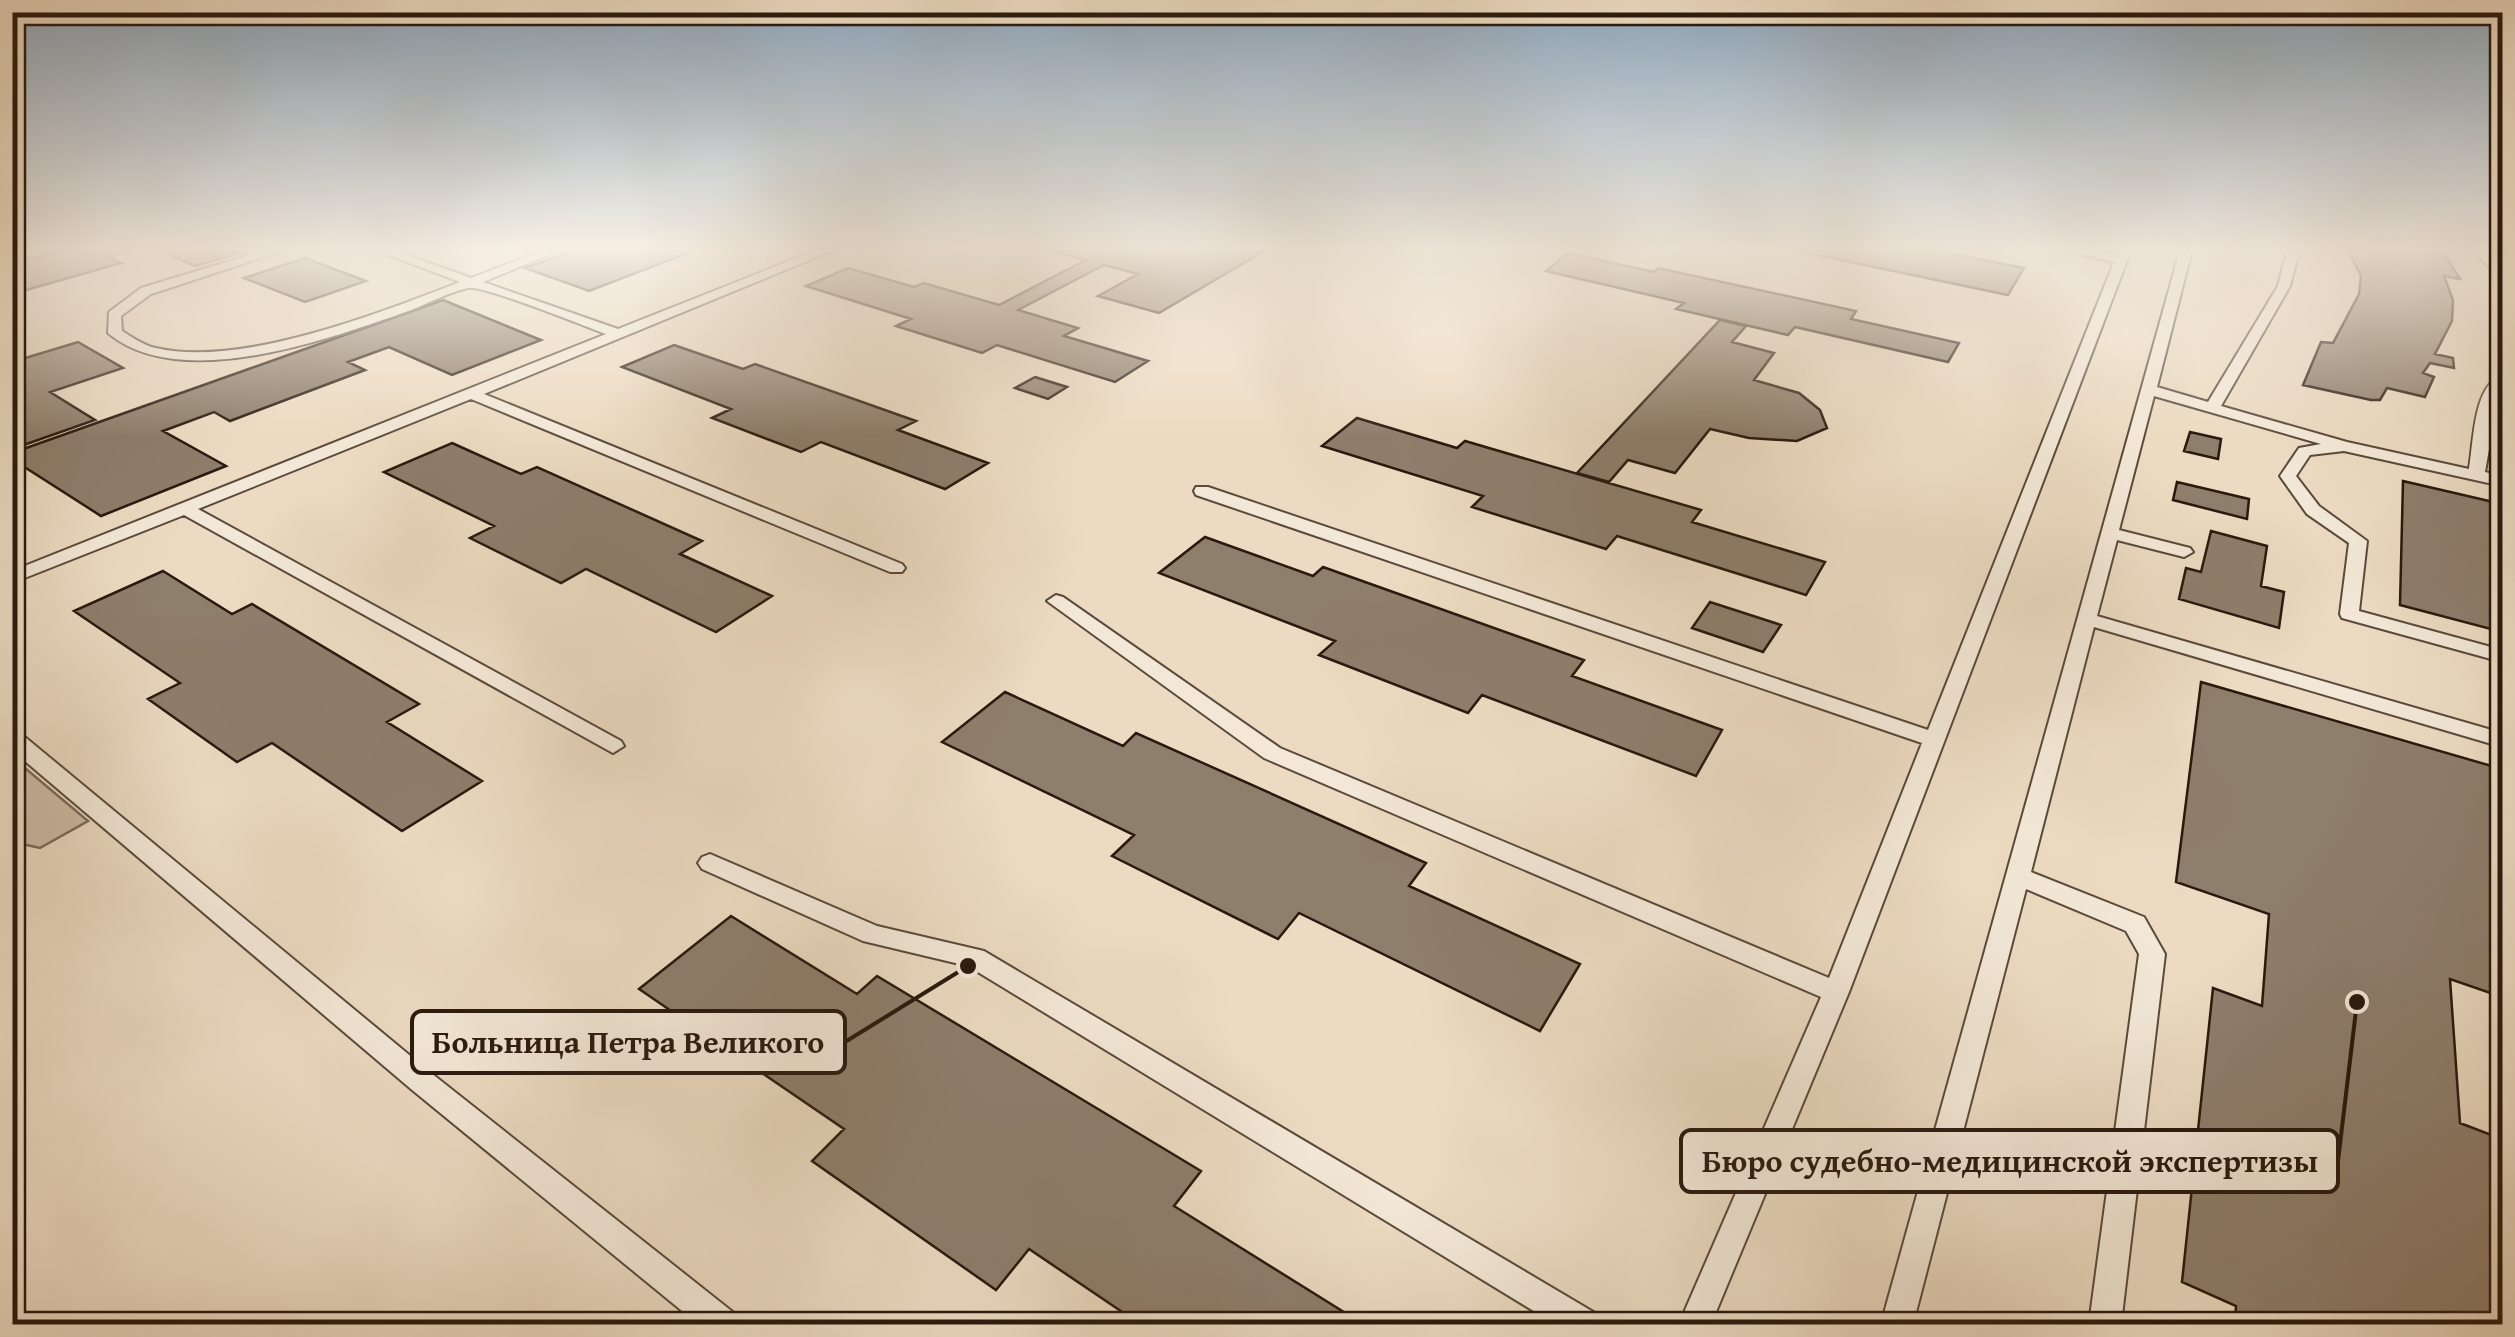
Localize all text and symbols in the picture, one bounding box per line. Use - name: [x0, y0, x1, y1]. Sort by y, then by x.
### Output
- callout: Больница Петра Великого: [412, 1011, 845, 1073]
- text: Больница Петра Великого: [432, 1018, 824, 1065]
- callout: Бюро судебно-медицинской экспертизы: [1681, 1130, 2338, 1192]
- text: Бюро судебно-медицинской экспертизы: [1702, 1137, 2318, 1184]

